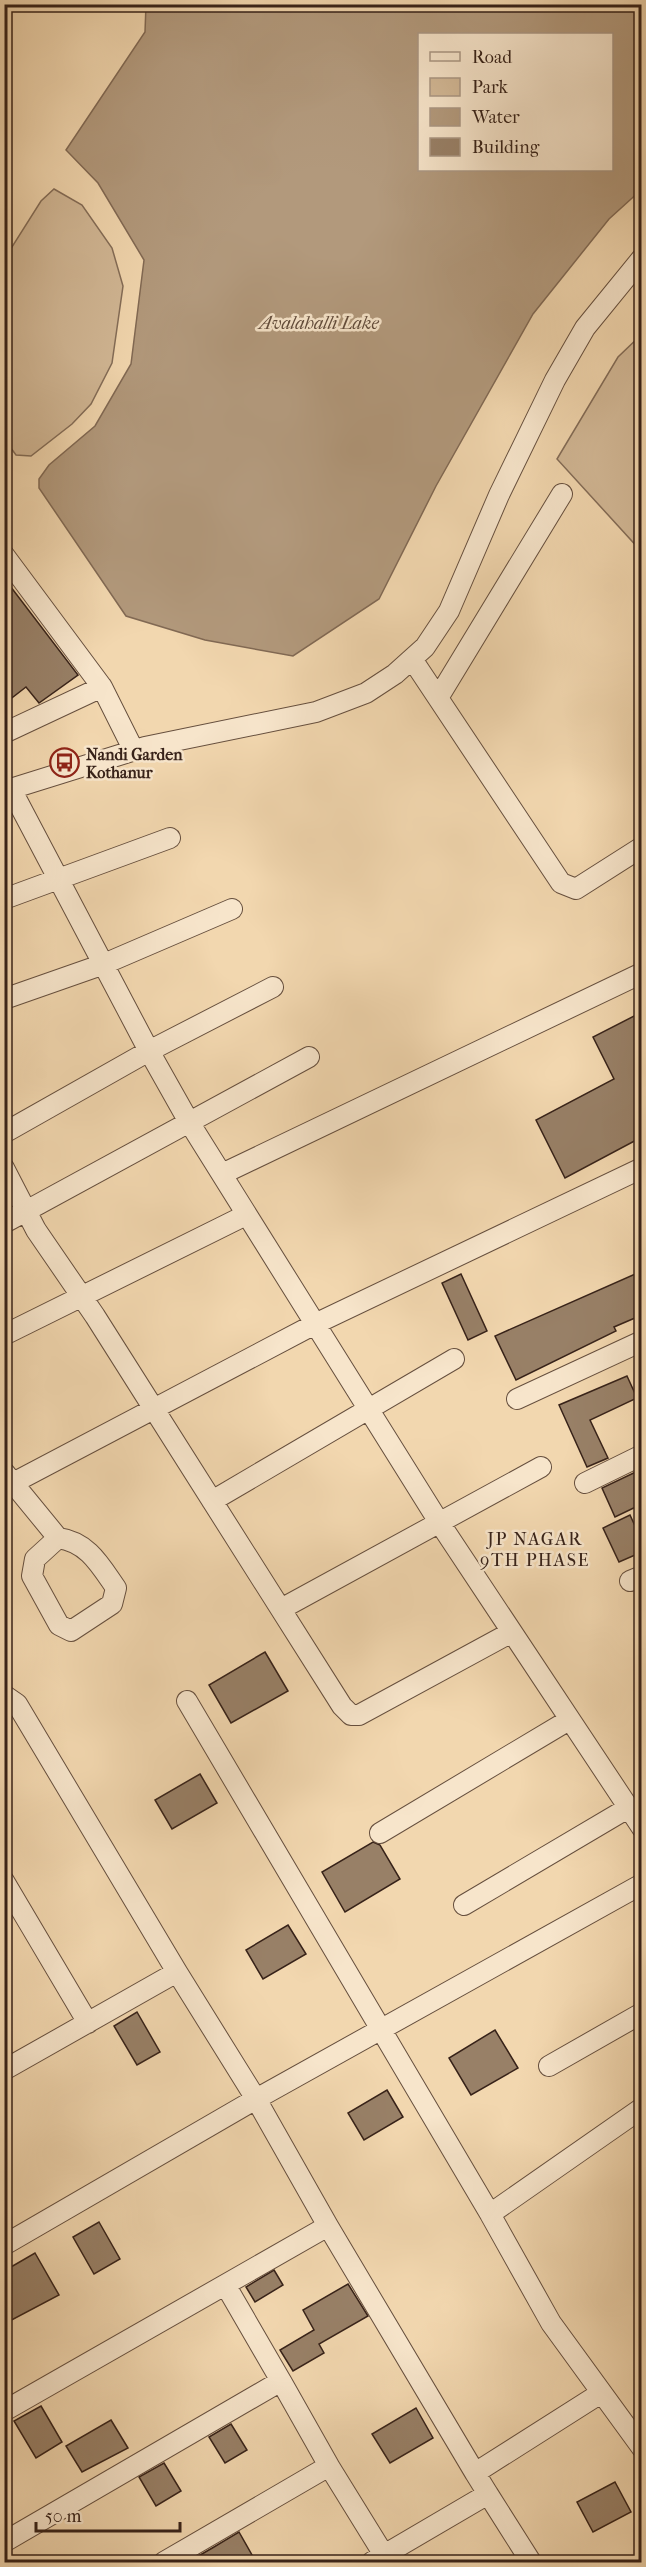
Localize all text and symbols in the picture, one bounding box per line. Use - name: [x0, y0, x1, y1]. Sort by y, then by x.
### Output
- legend: [418, 33, 613, 171]
- text: Road: [472, 47, 512, 68]
- text: Park: [472, 77, 509, 98]
- text: Water: [471, 107, 520, 128]
- text: Building: [472, 137, 540, 158]
- water label: Avalahalli Lake: [257, 313, 379, 334]
- place label: Nandi Garden Kothanur: [86, 745, 183, 782]
- bus stop icon: Nandi Garden Kothanur: [49, 747, 81, 779]
- district label: JP NAGAR 9TH PHASE: [480, 1529, 590, 1571]
- scale bar: [36, 2495, 180, 2533]
- text: 50 m: [45, 2506, 82, 2527]

